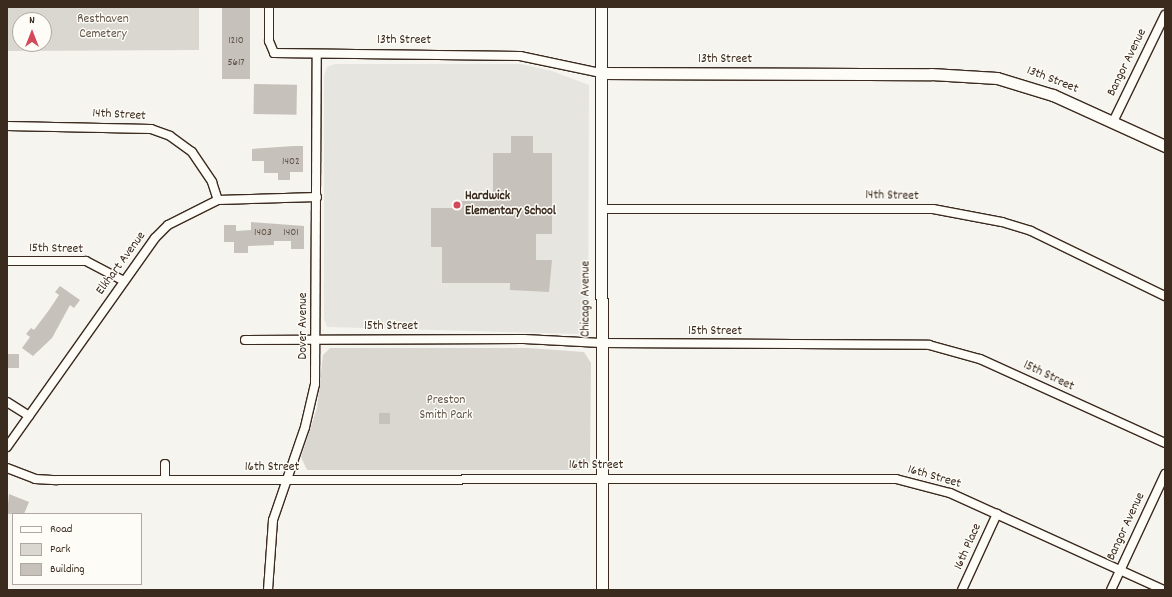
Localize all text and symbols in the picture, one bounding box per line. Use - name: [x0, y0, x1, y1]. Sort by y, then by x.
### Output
- north arrow: [12, 12, 52, 52]
- text: N: [29, 13, 35, 29]
- park label: Resthaven Cemetery: [77, 13, 129, 44]
- street label: Bangor Avenue: [1105, 27, 1151, 99]
- street label: 13th Street: [377, 33, 431, 49]
- house number: 1210: [228, 34, 244, 48]
- street label: 13th Street: [698, 52, 752, 68]
- house number: 5617: [227, 56, 245, 70]
- street label: 13th Street: [1024, 64, 1080, 98]
- street label: 14th Street: [92, 107, 146, 125]
- house number: 1402: [282, 155, 300, 169]
- street label: 14th Street: [865, 189, 919, 205]
- place label: Hardwick Elementary School: [465, 190, 556, 221]
- marker: Hardwick Elementary School: [452, 200, 462, 210]
- house number: 1403: [254, 226, 272, 240]
- house number: 1401: [283, 226, 299, 240]
- street label: Elkhart Avenue: [94, 229, 150, 299]
- street label: 15th Street: [29, 242, 83, 258]
- street label: Chicago Avenue: [579, 261, 595, 337]
- street label: Dover Avenue: [296, 292, 312, 360]
- street label: 15th Street: [364, 319, 418, 335]
- street label: 15th Street: [688, 324, 742, 340]
- street label: 15th Street: [1020, 358, 1076, 396]
- park label: Preston Smith Park: [420, 394, 472, 425]
- street label: 16th Street: [569, 458, 623, 474]
- street label: 16th Street: [245, 460, 299, 476]
- street label: 16th Street: [906, 463, 962, 493]
- street label: Bangor Avenue: [1104, 491, 1150, 563]
- legend: [12, 513, 142, 585]
- text: Road: [50, 521, 72, 538]
- street label: 16th Place: [952, 521, 986, 573]
- text: Park: [50, 541, 70, 558]
- text: Building: [50, 561, 85, 578]

